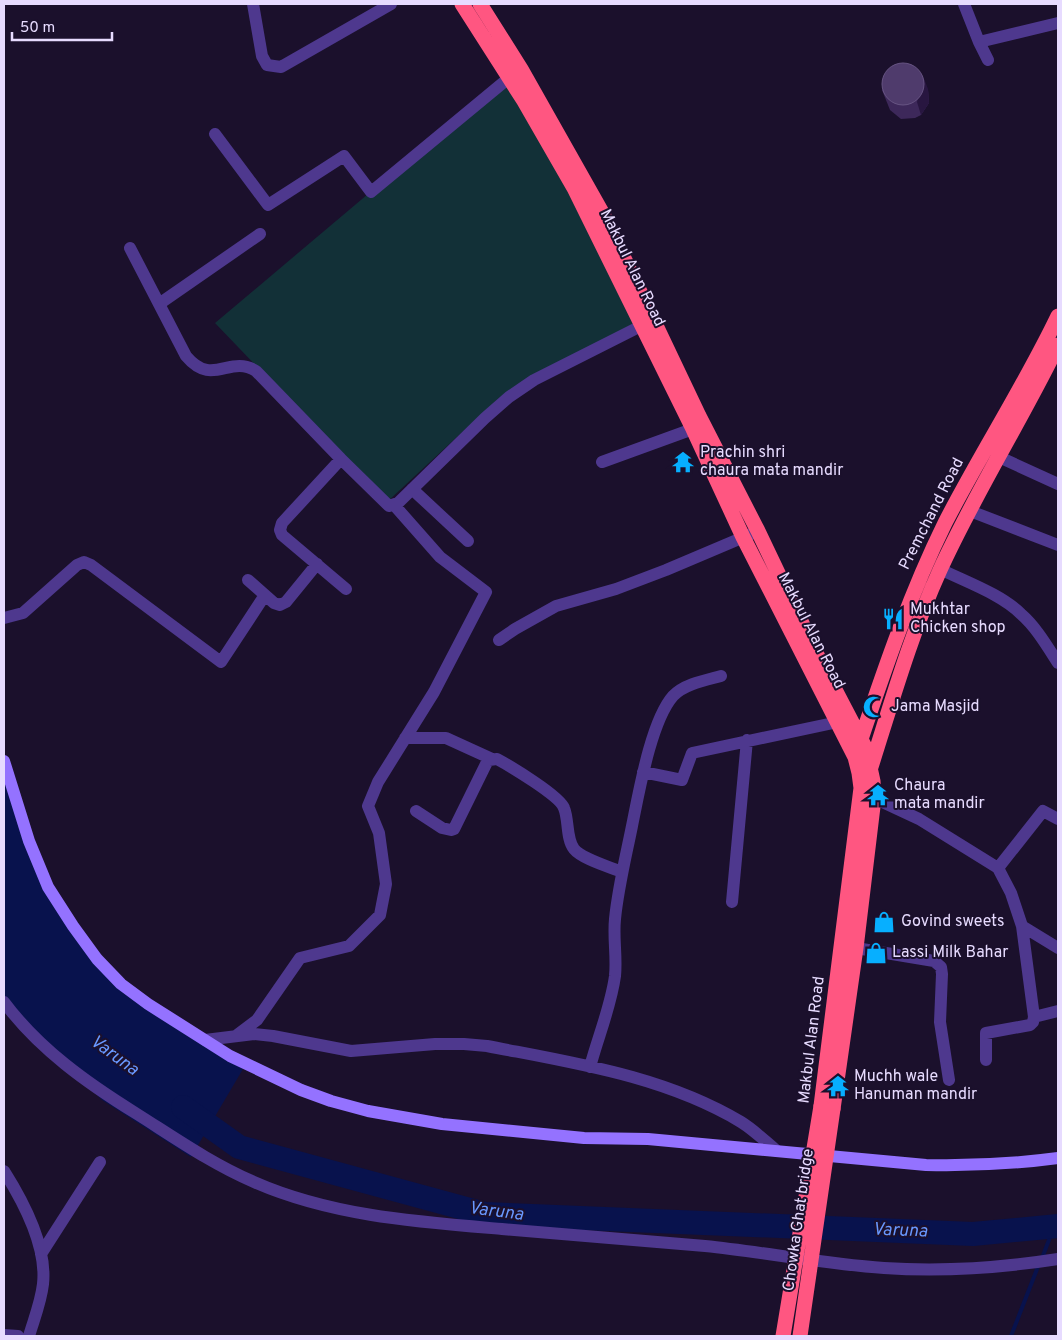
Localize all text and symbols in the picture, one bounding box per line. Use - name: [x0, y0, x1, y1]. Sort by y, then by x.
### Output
- scale bar: [12, 10, 112, 42]
- text: 50 m: [20, 19, 55, 38]
- street label: Makbul Alan Road: [595, 206, 669, 330]
- place label: Prachin shri chaura mata mandir: [700, 443, 843, 481]
- temple icon: Prachin shri chaura mata mandir: [670, 449, 696, 475]
- street label: Premchand Road: [895, 455, 969, 573]
- street label: Makbul Alan Road: [773, 569, 849, 693]
- place label: Mukhtar Chicken shop: [910, 600, 1006, 638]
- restaurant icon: Mukhtar Chicken shop: [880, 606, 906, 632]
- mosque icon: Jama Masjid: [861, 694, 887, 720]
- place label: Jama Masjid: [891, 697, 980, 717]
- place label: Chaura mata mandir: [894, 776, 985, 814]
- temple icon: Chaura mata mandir: [865, 782, 891, 808]
- shop icon: Govind sweets: [871, 909, 897, 935]
- place label: Govind sweets: [901, 912, 1005, 932]
- shop icon: Lassi Milk Bahar: [863, 940, 889, 966]
- place label: Lassi Milk Bahar: [892, 943, 1009, 963]
- street label: Makbul Alan Road: [794, 975, 830, 1105]
- water label: Varuna: [85, 1031, 144, 1082]
- place label: Muchh wale Hanuman mandir: [854, 1067, 977, 1105]
- temple icon: Muchh wale Hanuman mandir: [825, 1073, 851, 1099]
- street label: Chowka Ghat bridge: [779, 1147, 819, 1293]
- water label: Varuna: [467, 1197, 525, 1227]
- water label: Varuna: [872, 1219, 929, 1243]

